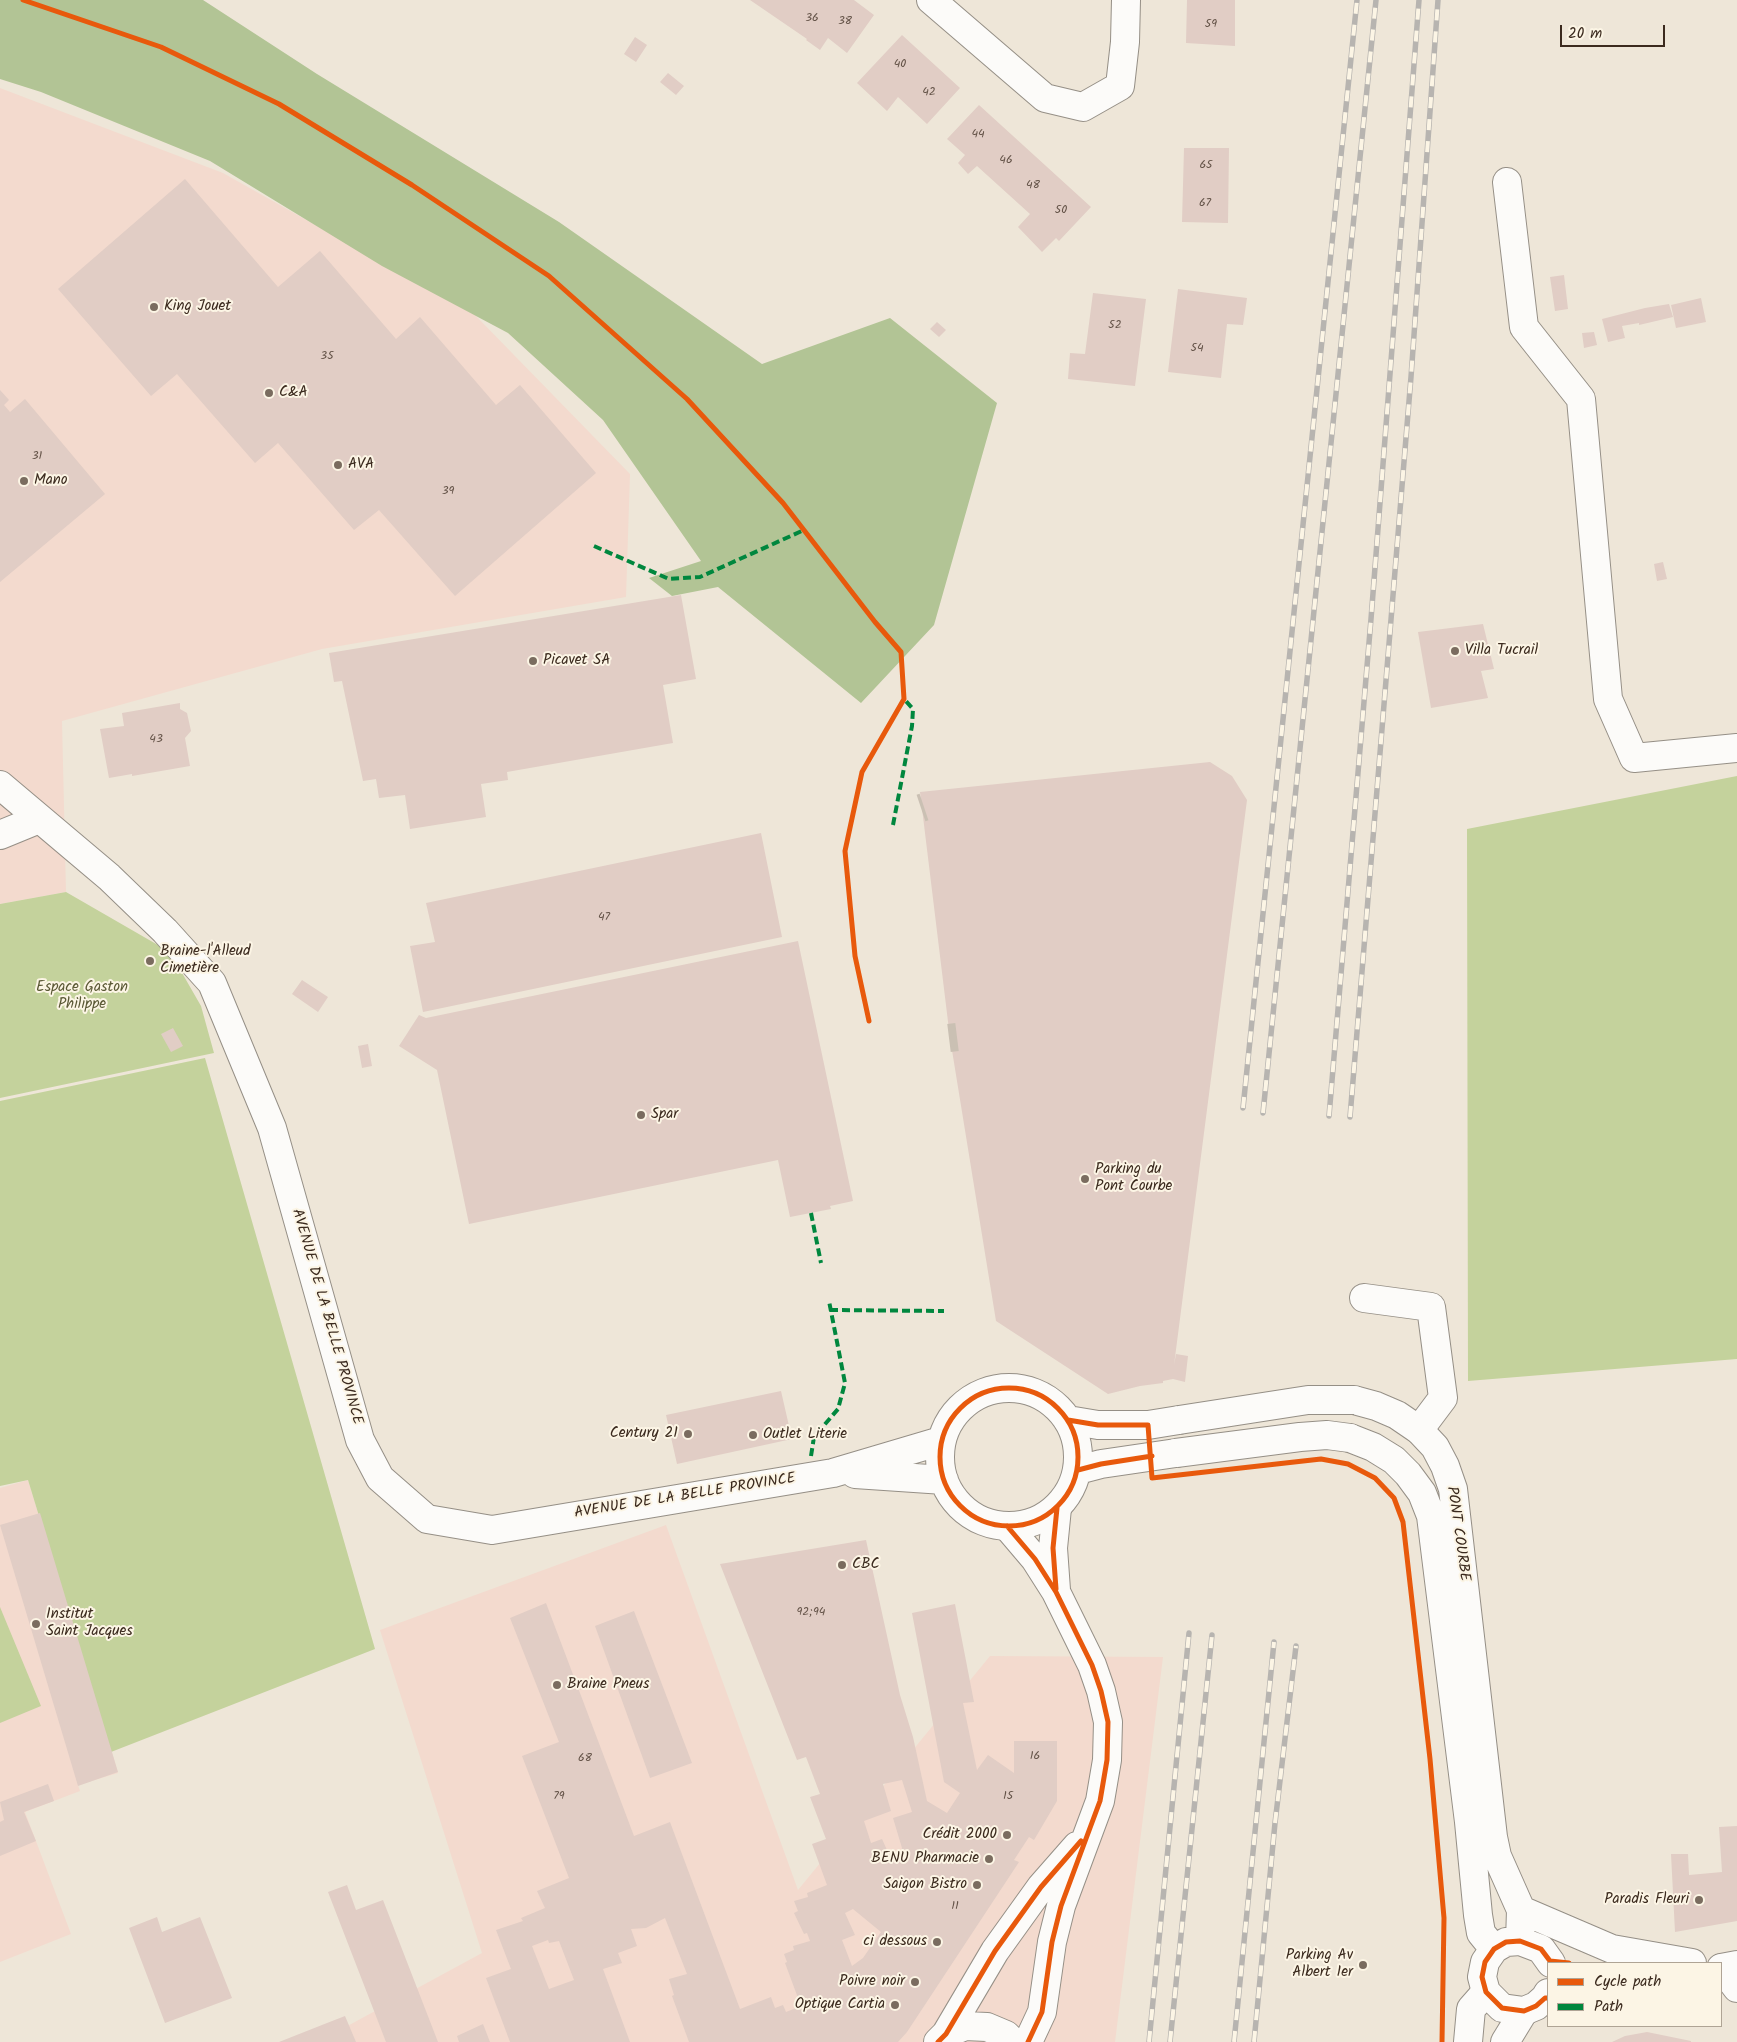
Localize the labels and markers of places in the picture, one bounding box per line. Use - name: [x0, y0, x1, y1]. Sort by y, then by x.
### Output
- place label: King Jouet: [164, 298, 231, 316]
- marker: King Jouet: [148, 301, 160, 313]
- place label: C&A: [279, 384, 308, 402]
- marker: C&A: [263, 387, 275, 399]
- place label: AVA: [348, 456, 374, 474]
- marker: AVA: [332, 459, 344, 471]
- place label: Mano: [34, 472, 68, 490]
- marker: Mano: [18, 475, 30, 487]
- place label: Villa Tucrail: [1465, 642, 1538, 660]
- marker: Villa Tucrail: [1449, 645, 1461, 657]
- place label: Picavet SA: [543, 652, 610, 670]
- marker: Picavet SA: [527, 655, 539, 667]
- place label: Braine-l'Alleud Cimetière: [160, 943, 251, 978]
- marker: Braine-l'Alleud Cimetière: [144, 955, 156, 967]
- place label: Spar: [651, 1106, 678, 1124]
- marker: Spar: [635, 1109, 647, 1121]
- place label: Parking du Pont Courbe: [1095, 1161, 1172, 1196]
- marker: Parking du Pont Courbe: [1079, 1173, 1091, 1185]
- place label: Century 21: [610, 1425, 678, 1443]
- place label: Outlet Literie: [763, 1426, 847, 1444]
- marker: Century 21: [682, 1428, 694, 1440]
- marker: Outlet Literie: [747, 1429, 759, 1441]
- place label: CBC: [852, 1556, 880, 1574]
- marker: CBC: [836, 1559, 848, 1571]
- place label: Institut Saint Jacques: [46, 1606, 133, 1641]
- marker: Institut Saint Jacques: [30, 1618, 42, 1630]
- place label: Braine Pneus: [567, 1676, 649, 1694]
- marker: Braine Pneus: [551, 1679, 563, 1691]
- place label: Crédit 2000: [922, 1826, 997, 1844]
- marker: Crédit 2000: [1001, 1829, 1013, 1841]
- place label: BENU Pharmacie: [871, 1850, 979, 1868]
- marker: BENU Pharmacie: [983, 1853, 995, 1865]
- place label: Saigon Bistro: [883, 1876, 967, 1894]
- marker: Saigon Bistro: [971, 1879, 983, 1891]
- place label: Paradis Fleuri: [1604, 1891, 1689, 1909]
- marker: Paradis Fleuri: [1693, 1894, 1705, 1906]
- place label: ci dessous: [863, 1933, 927, 1951]
- marker: ci dessous: [931, 1936, 943, 1948]
- place label: Parking Av Albert 1er: [1286, 1947, 1353, 1982]
- marker: Parking Av Albert 1er: [1357, 1959, 1369, 1971]
- place label: Poivre noir: [839, 1973, 905, 1991]
- marker: Poivre noir: [909, 1976, 921, 1988]
- place label: Optique Cartia: [795, 1996, 885, 2014]
- marker: Optique Cartia: [889, 1999, 901, 2011]

